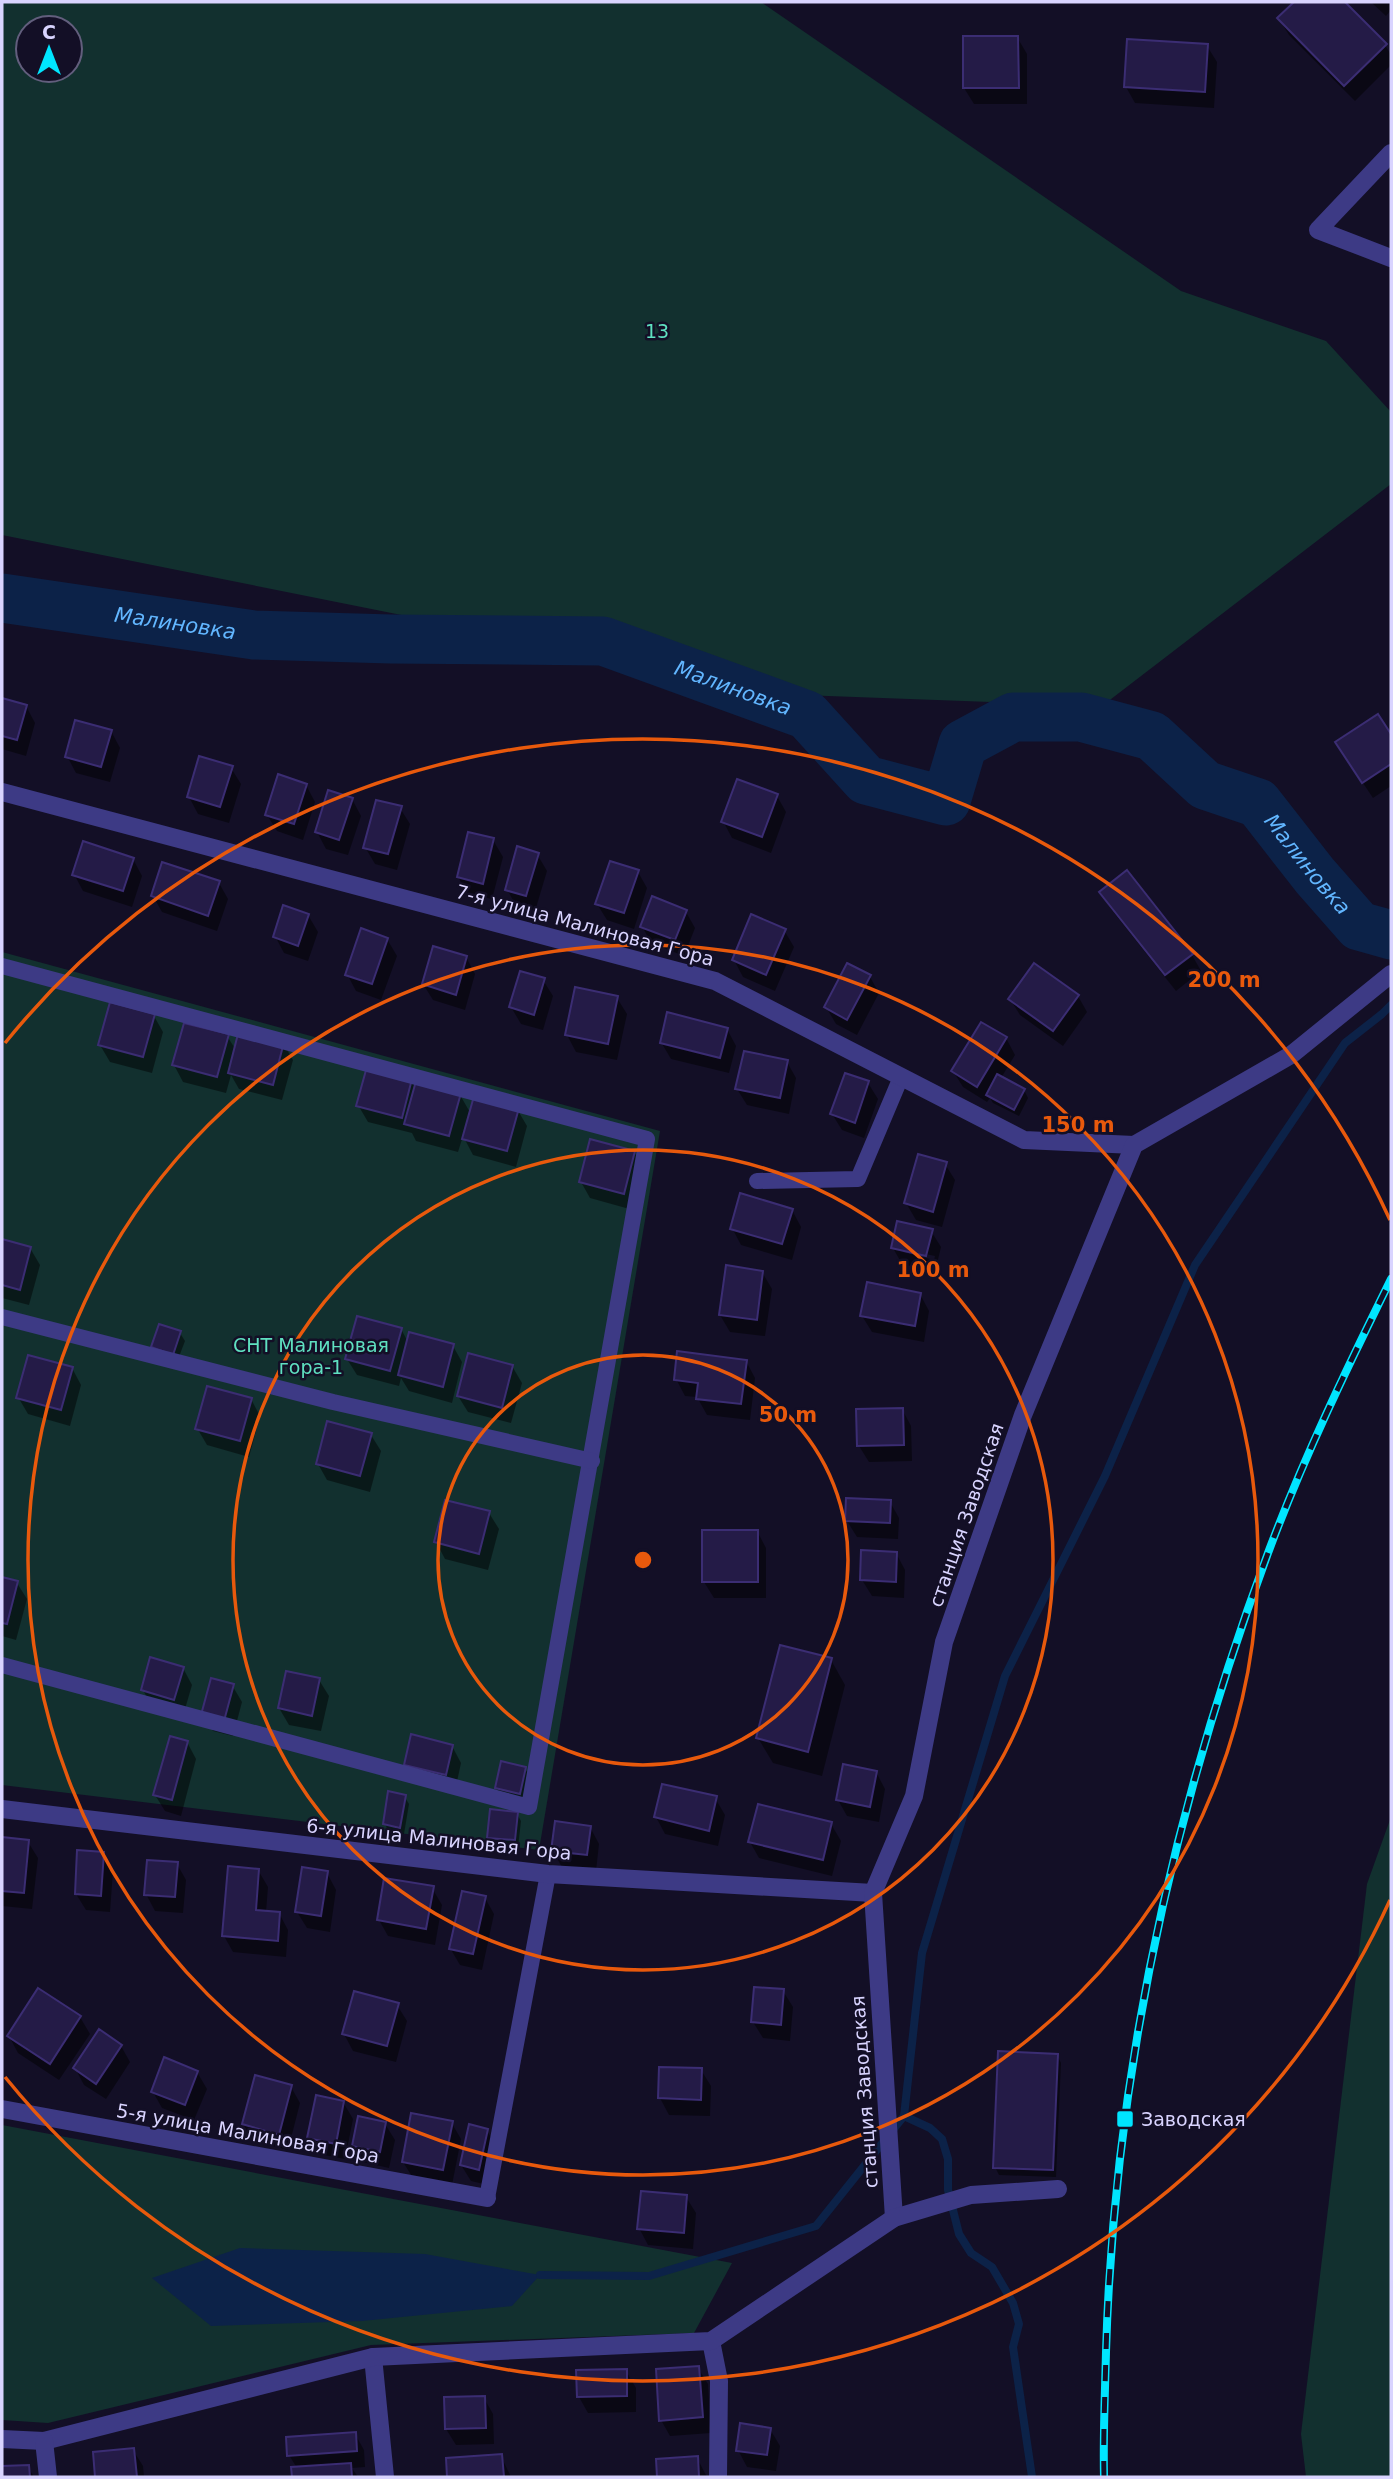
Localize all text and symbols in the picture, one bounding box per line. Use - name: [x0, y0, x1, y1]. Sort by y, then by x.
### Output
- north arrow: [14, 14, 84, 84]
- text: С: [42, 21, 56, 43]
- park label: 13: [645, 320, 669, 342]
- water label: Малиновка: [113, 603, 238, 644]
- water label: Малиновка: [671, 656, 795, 720]
- water label: Малиновка: [1259, 809, 1355, 920]
- street label: 7-я улица Малиновая Гора: [453, 880, 717, 970]
- text: 200 m: [1187, 968, 1261, 992]
- text: 150 m: [1041, 1113, 1115, 1137]
- text: 100 m: [896, 1258, 970, 1282]
- park label: СНТ Малиновая гора-1: [233, 1334, 389, 1378]
- text: 50 m: [759, 1403, 817, 1427]
- street label: станция Заводская: [924, 1420, 1008, 1610]
- centre of rings: [631, 1548, 655, 1572]
- street label: 6-я улица Малиновая Гора: [305, 1814, 573, 1864]
- street label: станция Заводская: [846, 1995, 882, 2189]
- street label: 5-я улица Малиновая Гора: [115, 2099, 381, 2167]
- place label: Заводская: [1141, 2108, 1246, 2130]
- marker: Заводская: [1115, 2109, 1135, 2129]

